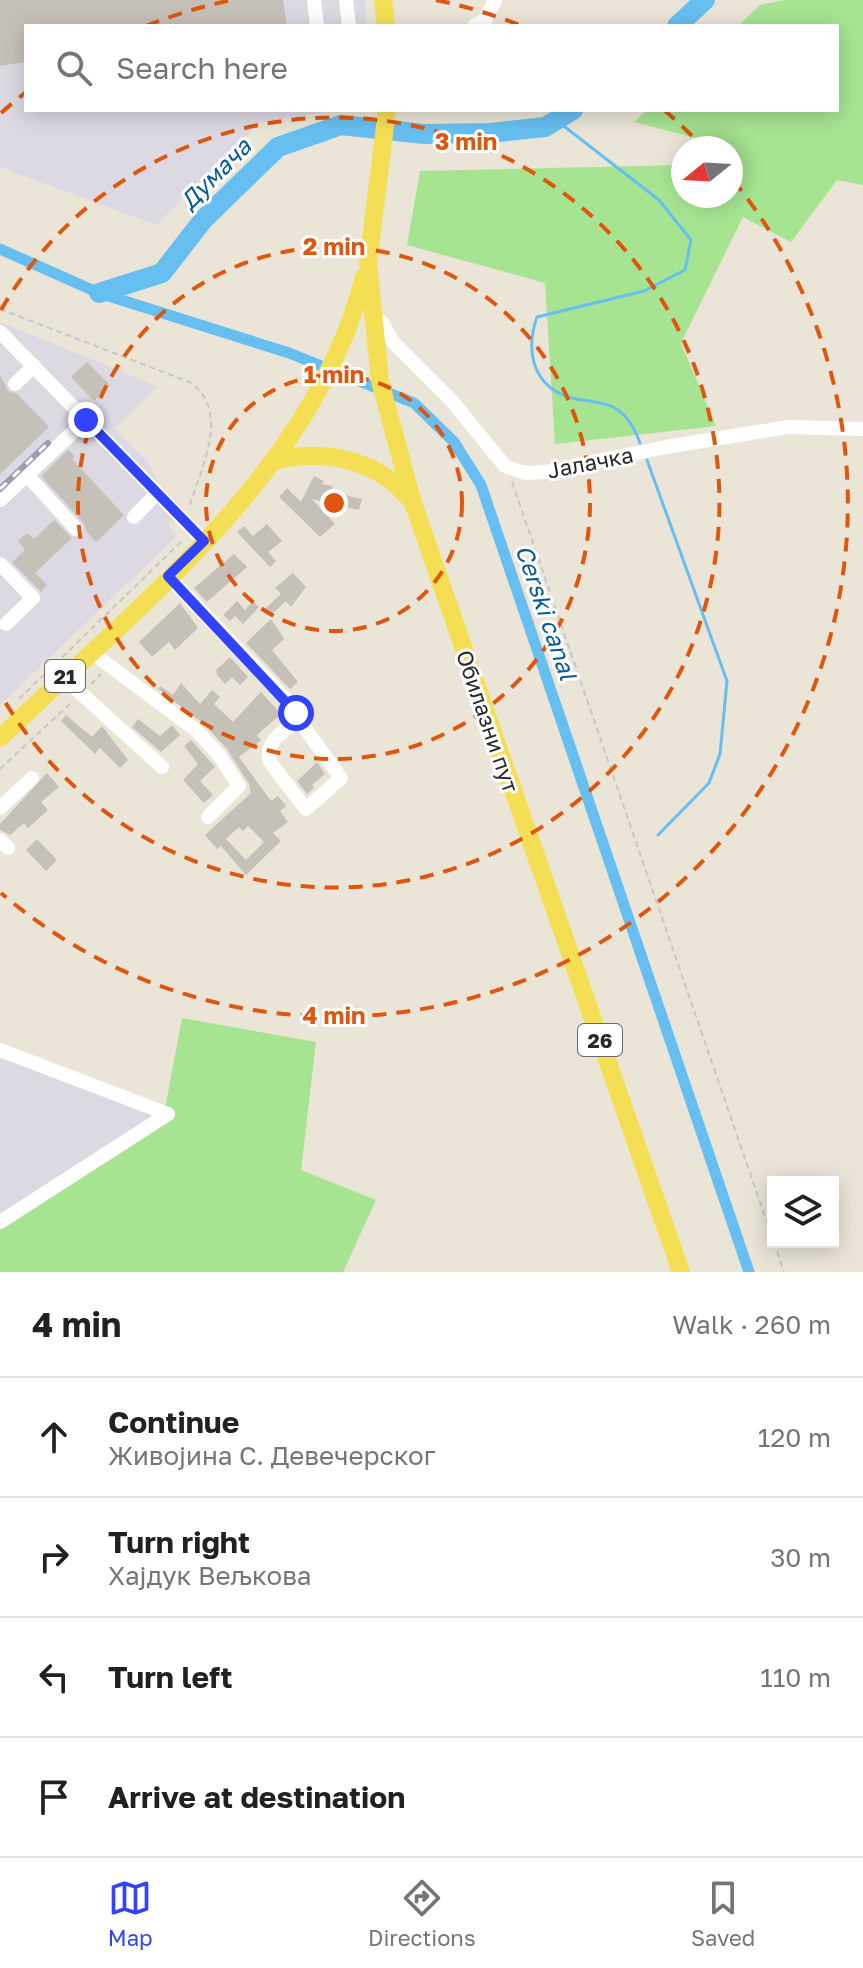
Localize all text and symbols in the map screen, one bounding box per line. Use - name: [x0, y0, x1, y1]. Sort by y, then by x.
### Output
- search box: [24, 24, 839, 112]
- icon: search: [52, 46, 96, 90]
- text: Search here: [116, 50, 288, 86]
- text: 3 min: [435, 126, 497, 155]
- water label: Думача: [173, 131, 258, 216]
- north arrow: [671, 136, 743, 208]
- text: 2 min: [303, 231, 365, 260]
- text: 1 min: [304, 359, 364, 388]
- route end: [68, 402, 104, 438]
- street label: Јалачка: [545, 440, 635, 484]
- centre of rings: [320, 489, 348, 517]
- water label: Cerski canal: [510, 541, 584, 685]
- street label: Обилазни пут: [451, 646, 525, 796]
- road number: 21: [45, 660, 85, 692]
- route start: [278, 695, 314, 731]
- text: 4 min: [302, 1000, 366, 1029]
- road number: 26: [578, 1024, 622, 1056]
- map controls: [767, 1176, 839, 1248]
- button: layers: [767, 1176, 839, 1248]
- text: 4 min: [32, 1304, 121, 1344]
- text: Walk · 260 m: [672, 1309, 831, 1340]
- text: Continue: [108, 1404, 239, 1440]
- icon: ahead: [32, 1415, 76, 1459]
- text: 120 m: [758, 1422, 831, 1453]
- text: Живојина С. Девечерског: [108, 1440, 436, 1471]
- text: Turn right: [108, 1524, 250, 1560]
- icon: right: [32, 1535, 76, 1579]
- text: 30 m: [770, 1542, 831, 1573]
- text: Хајдук Вељкова: [108, 1560, 312, 1591]
- icon: left: [32, 1655, 76, 1699]
- text: Turn left: [108, 1659, 233, 1695]
- text: 110 m: [760, 1662, 831, 1693]
- icon: arrive: [32, 1775, 76, 1819]
- text: Arrive at destination: [108, 1779, 405, 1815]
- tab: Map: [108, 1876, 153, 1951]
- tab: Directions: [368, 1876, 476, 1951]
- tab: Saved: [691, 1876, 755, 1951]

